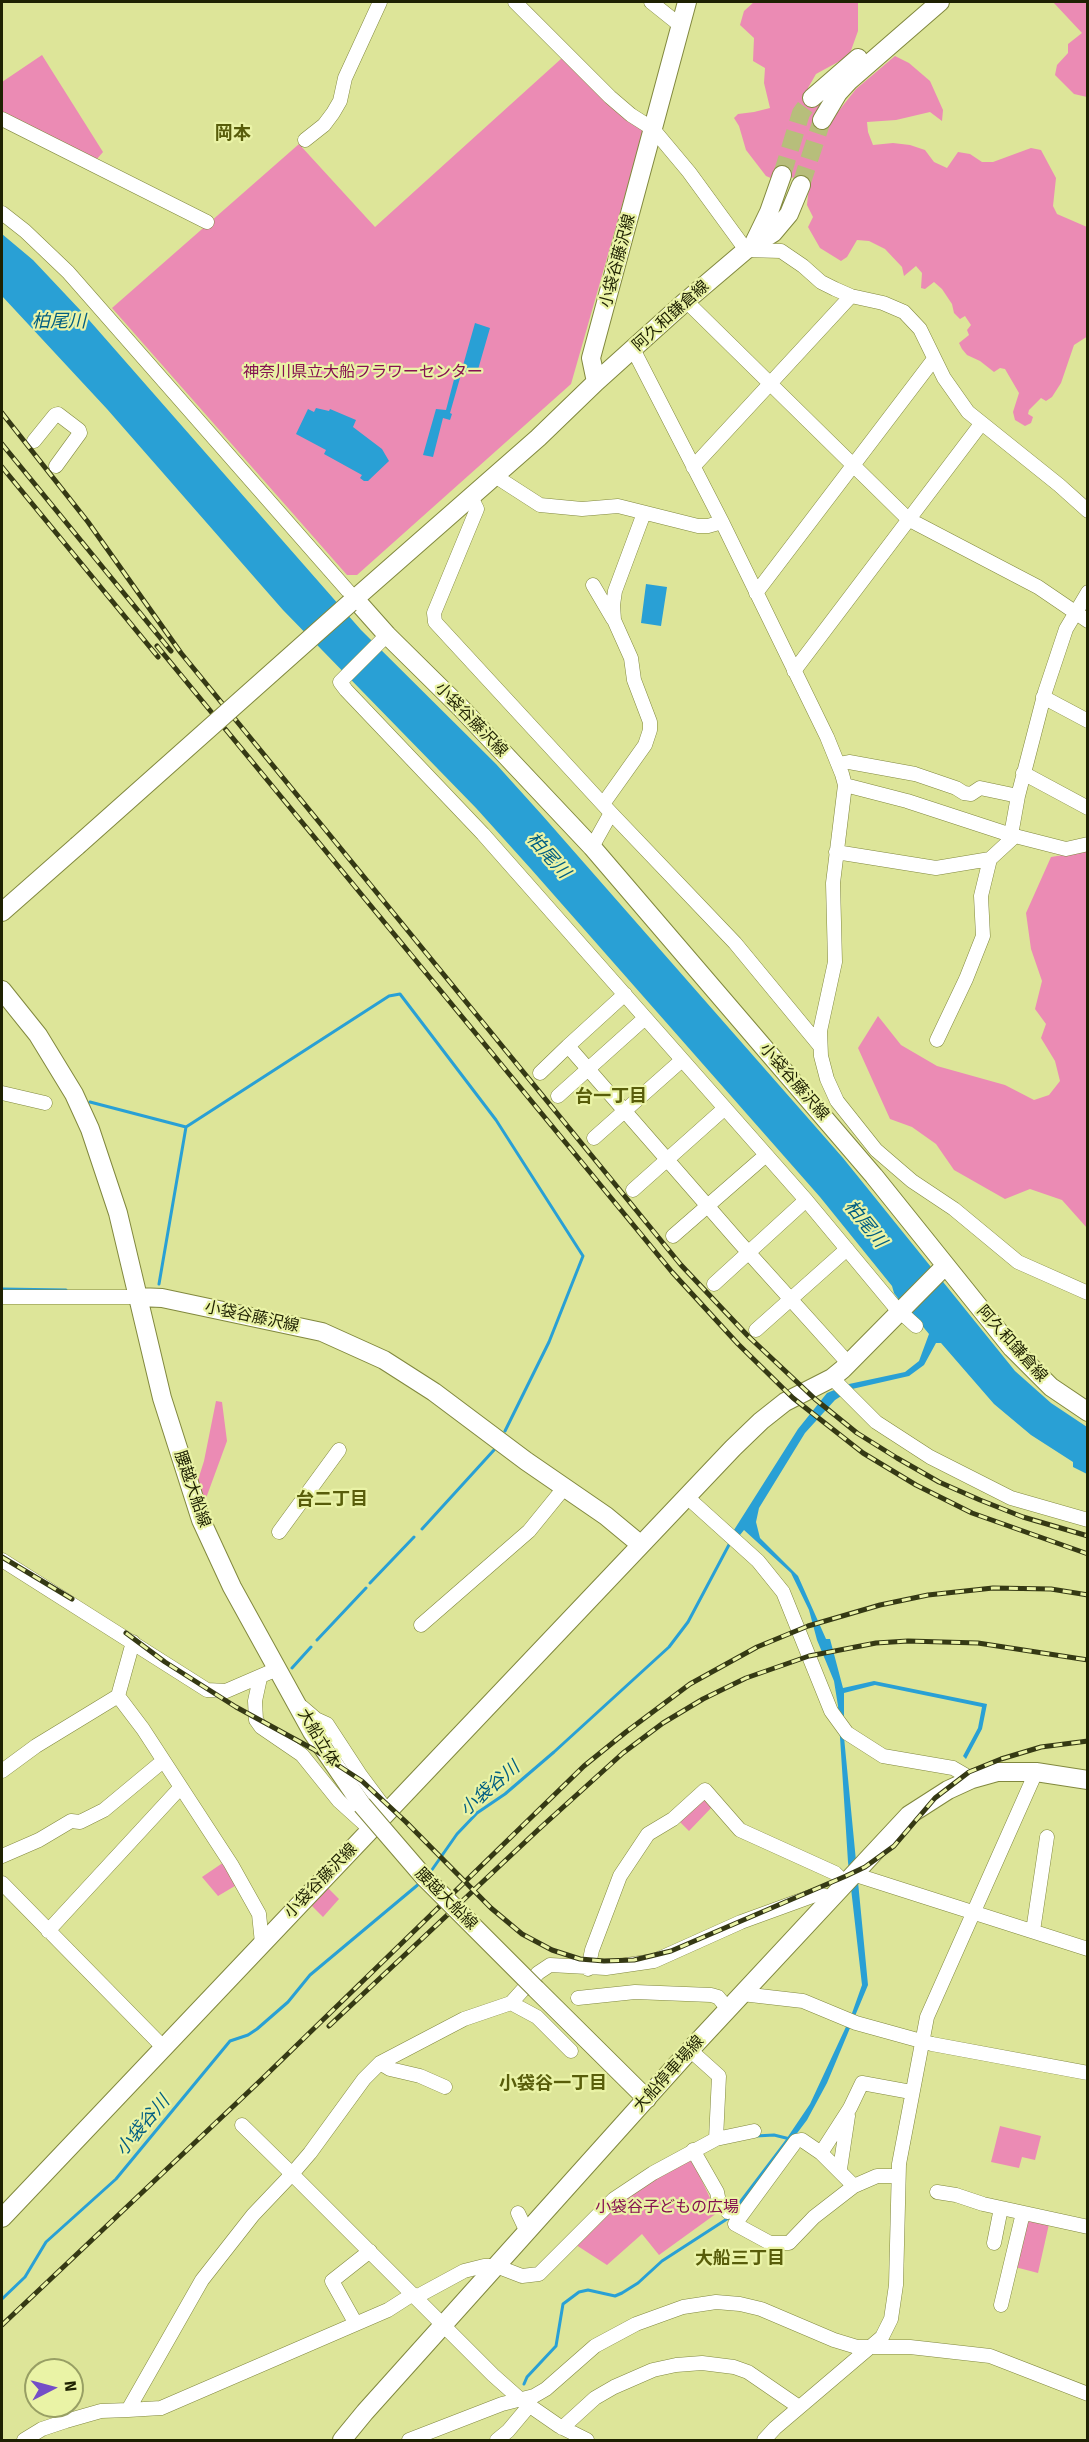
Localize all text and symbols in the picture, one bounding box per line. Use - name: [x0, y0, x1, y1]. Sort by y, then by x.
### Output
- district label: 岡本: [215, 123, 251, 145]
- street label: 小袋谷藤沢線: [596, 212, 640, 310]
- street label: 阿久和鎌倉線: [629, 277, 713, 355]
- water label: 柏尾川: [32, 311, 86, 333]
- park label: 神奈川県立大船フラワーセンター: [243, 363, 483, 383]
- street label: 小袋谷藤沢線: [431, 679, 511, 761]
- water label: 柏尾川: [522, 829, 574, 883]
- street label: 小袋谷藤沢線: [755, 1039, 833, 1125]
- district label: 台一丁目: [575, 1086, 647, 1108]
- water label: 柏尾川: [840, 1196, 890, 1252]
- street label: 小袋谷藤沢線: [203, 1298, 301, 1336]
- street label: 阿久和鎌倉線: [973, 1302, 1051, 1386]
- street label: 腰越大船線: [170, 1448, 214, 1530]
- district label: 台二丁目: [296, 1489, 368, 1511]
- street label: 大船立体: [293, 1706, 343, 1770]
- water label: 小袋谷川: [456, 1757, 524, 1821]
- street label: 小袋谷藤沢線: [281, 1840, 361, 1922]
- street label: 腰越大船線: [411, 1864, 481, 1934]
- street label: 大船停車場線: [630, 2032, 708, 2116]
- district label: 小袋谷一丁目: [499, 2073, 607, 2095]
- water label: 小袋谷川: [112, 2091, 174, 2161]
- park label: 小袋谷子どもの広場: [595, 2198, 739, 2218]
- district label: 大船三丁目: [695, 2248, 785, 2270]
- north arrow: [24, 2358, 84, 2418]
- text: N: [60, 2380, 80, 2393]

